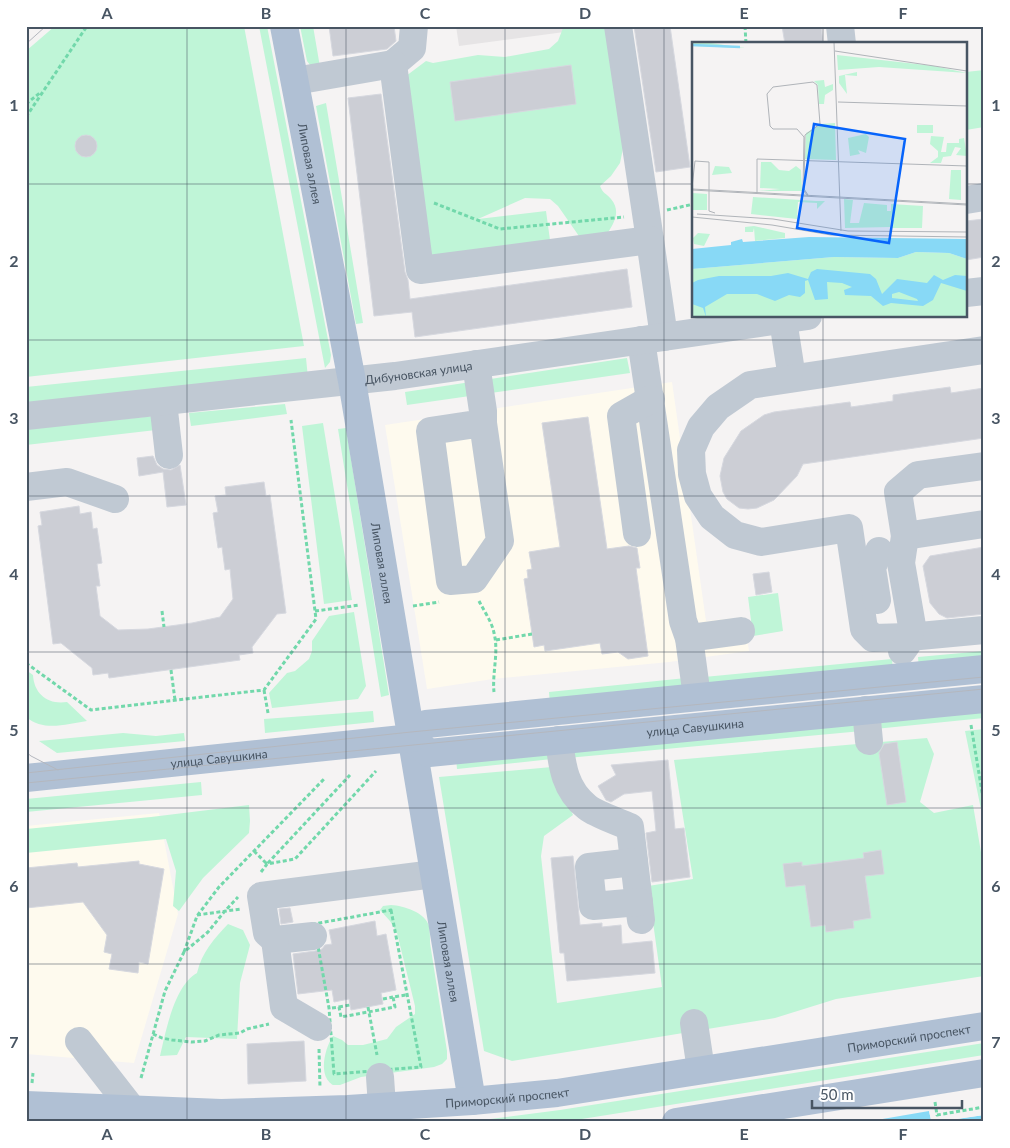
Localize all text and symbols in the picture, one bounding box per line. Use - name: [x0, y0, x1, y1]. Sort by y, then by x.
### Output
- text: A: [100, 3, 113, 22]
- text: B: [261, 3, 271, 22]
- text: C: [420, 3, 431, 22]
- text: D: [579, 3, 591, 22]
- text: E: [739, 3, 749, 22]
- text: F: [898, 3, 908, 22]
- inset map: [692, 42, 968, 318]
- text: 1: [9, 95, 19, 114]
- text: 1: [991, 95, 1001, 114]
- street label: Липовая аллея: [295, 121, 325, 205]
- text: 2: [9, 251, 19, 270]
- text: 2: [991, 251, 1001, 270]
- street label: Дибуновская улица: [364, 357, 473, 387]
- text: 3: [9, 408, 19, 427]
- text: 3: [991, 408, 1001, 427]
- street label: Липовая аллея: [368, 520, 397, 605]
- text: 4: [9, 564, 19, 583]
- text: 4: [991, 564, 1001, 583]
- street label: улица Савушкина: [646, 715, 744, 739]
- text: 5: [9, 720, 19, 739]
- text: 5: [991, 720, 1001, 739]
- street label: улица Савушкина: [170, 746, 268, 770]
- text: 6: [9, 876, 19, 895]
- text: 6: [991, 876, 1001, 895]
- street label: Липовая аллея: [434, 919, 463, 1003]
- street label: Приморский проспект: [846, 1021, 972, 1055]
- text: 7: [9, 1032, 19, 1051]
- text: 7: [991, 1032, 1001, 1051]
- scale bar: [812, 1078, 962, 1110]
- street label: Приморский проспект: [445, 1084, 571, 1110]
- text: 50 m: [820, 1085, 854, 1103]
- text: A: [100, 1124, 113, 1143]
- text: B: [261, 1124, 271, 1143]
- text: C: [420, 1124, 431, 1143]
- text: D: [579, 1124, 591, 1143]
- text: E: [739, 1124, 749, 1143]
- text: F: [898, 1124, 908, 1143]

